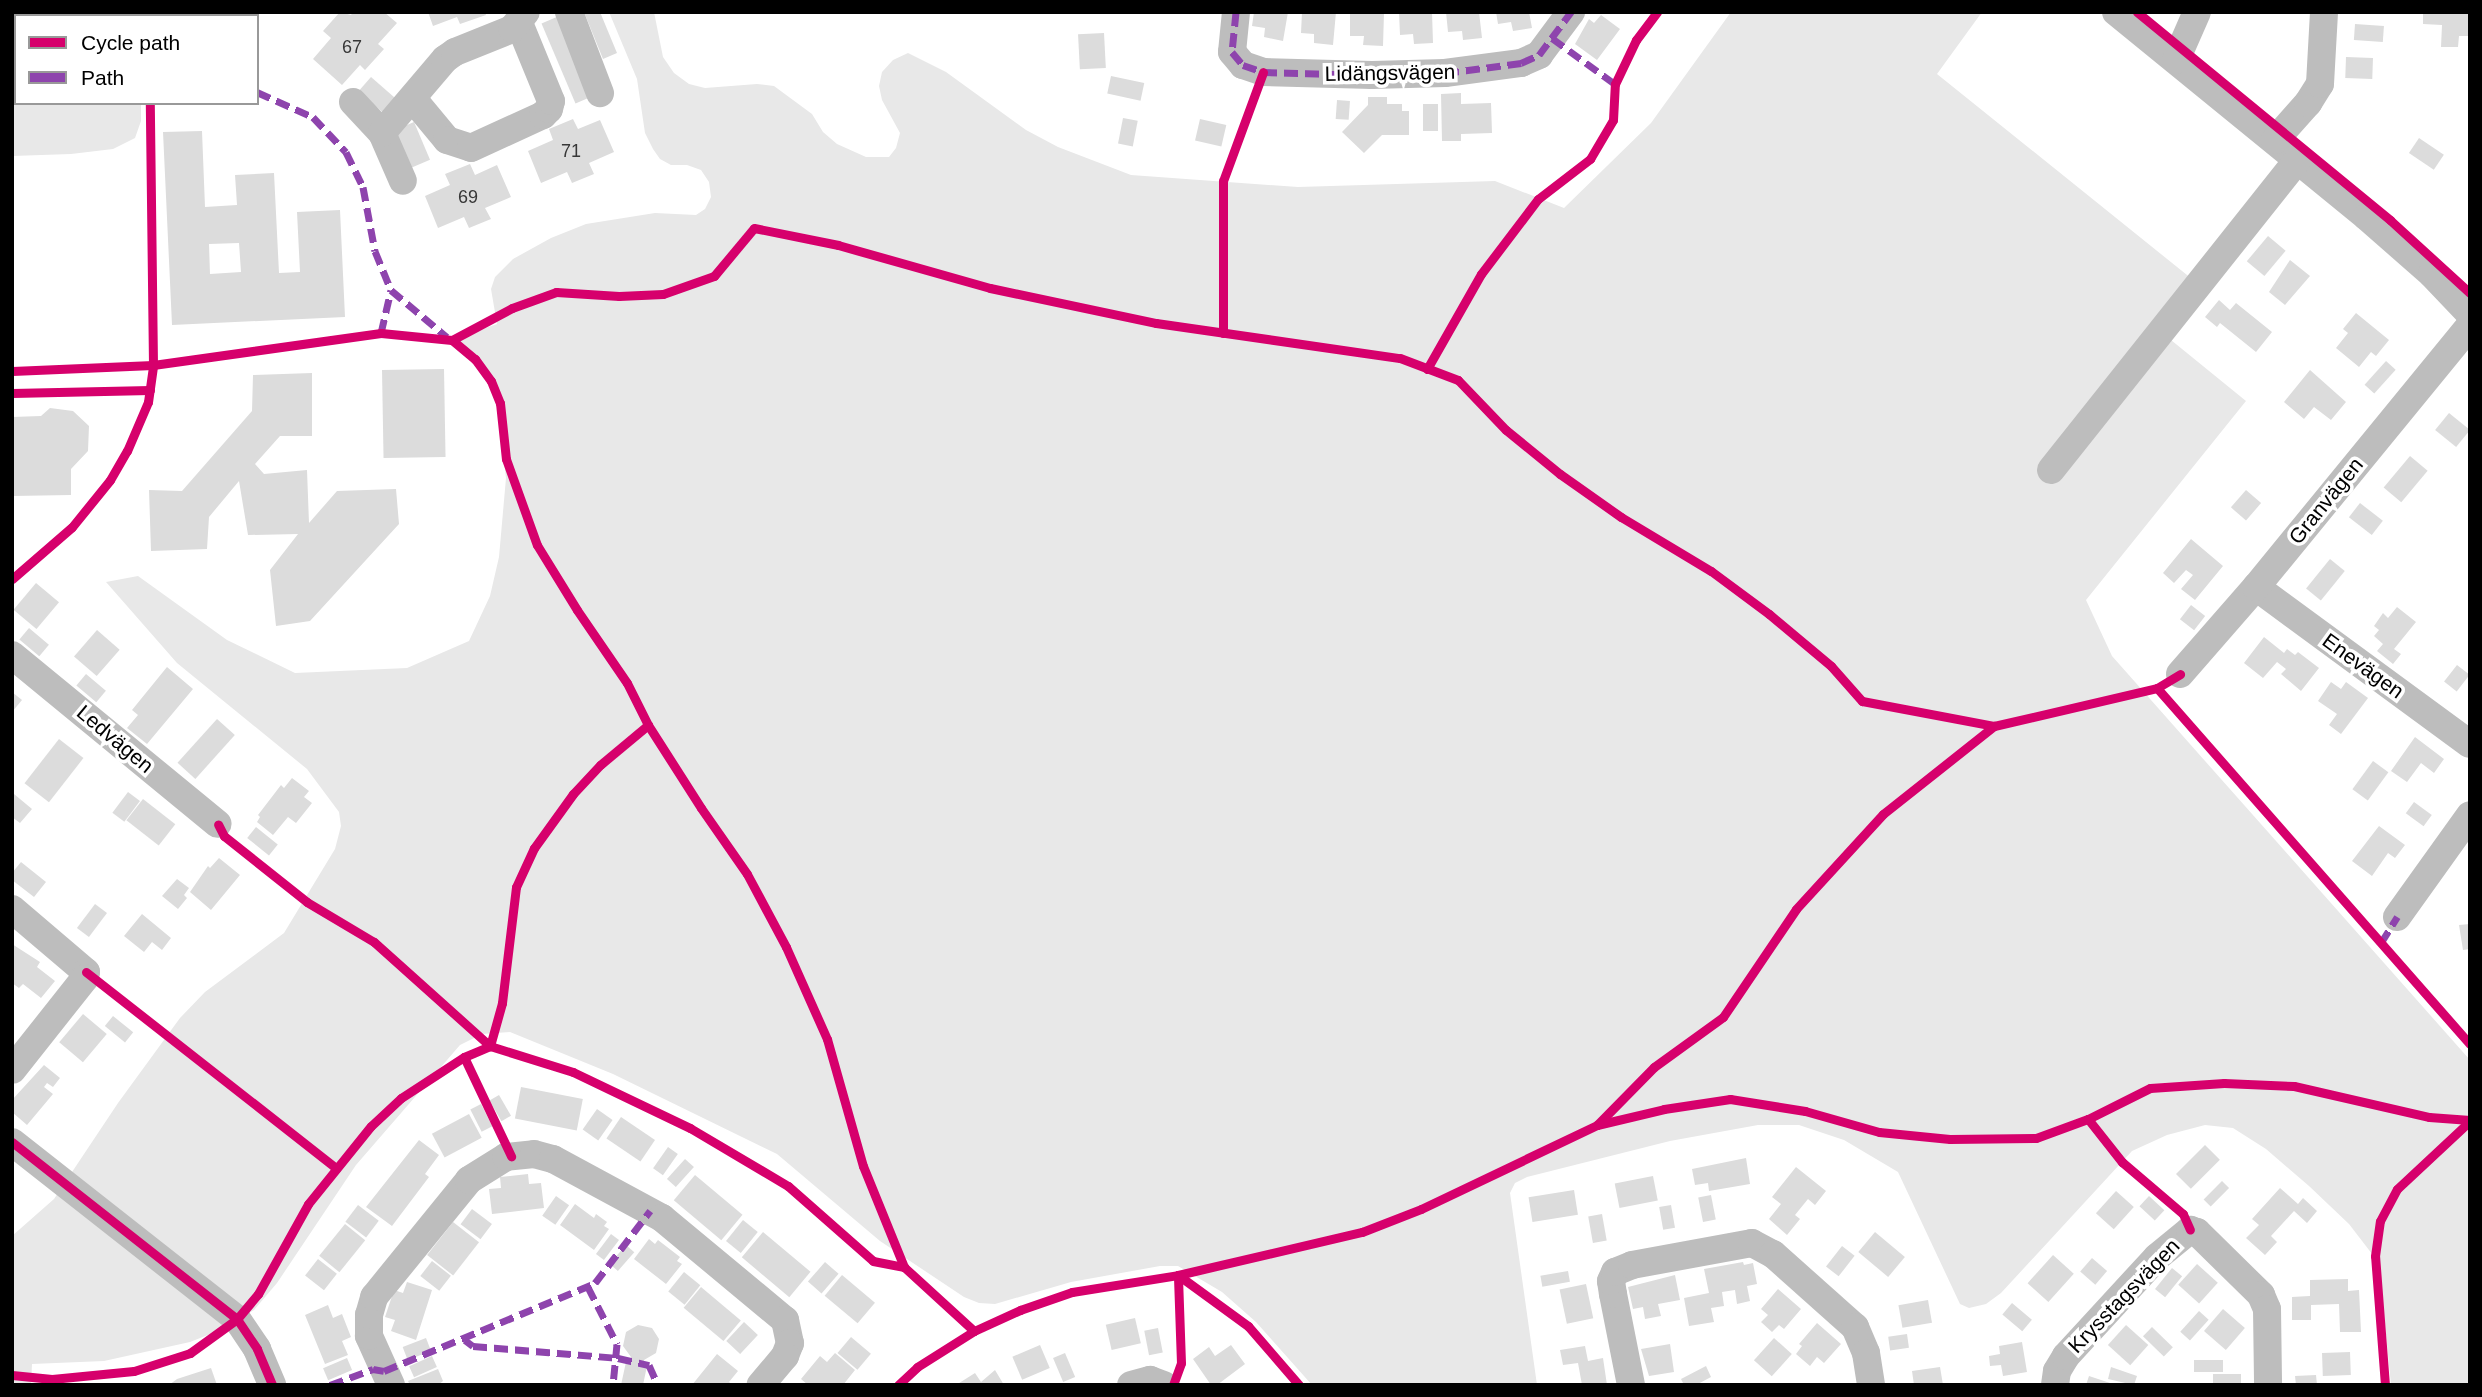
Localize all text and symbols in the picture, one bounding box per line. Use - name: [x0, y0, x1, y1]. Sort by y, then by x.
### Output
- legend: [14, 14, 259, 105]
- text: Cycle path: [81, 31, 180, 54]
- house number: 67: [342, 36, 362, 58]
- street label: Lidängsvägen: [1324, 59, 1456, 87]
- text: Path: [81, 66, 124, 89]
- house number: 71: [561, 140, 581, 162]
- house number: 69: [458, 186, 478, 208]
- street label: Granvägen: [2284, 453, 2368, 549]
- street label: Enevägen: [2317, 628, 2409, 704]
- street label: Ledvägen: [72, 700, 158, 778]
- street label: Krysstagsvägen: [2063, 1234, 2185, 1358]

